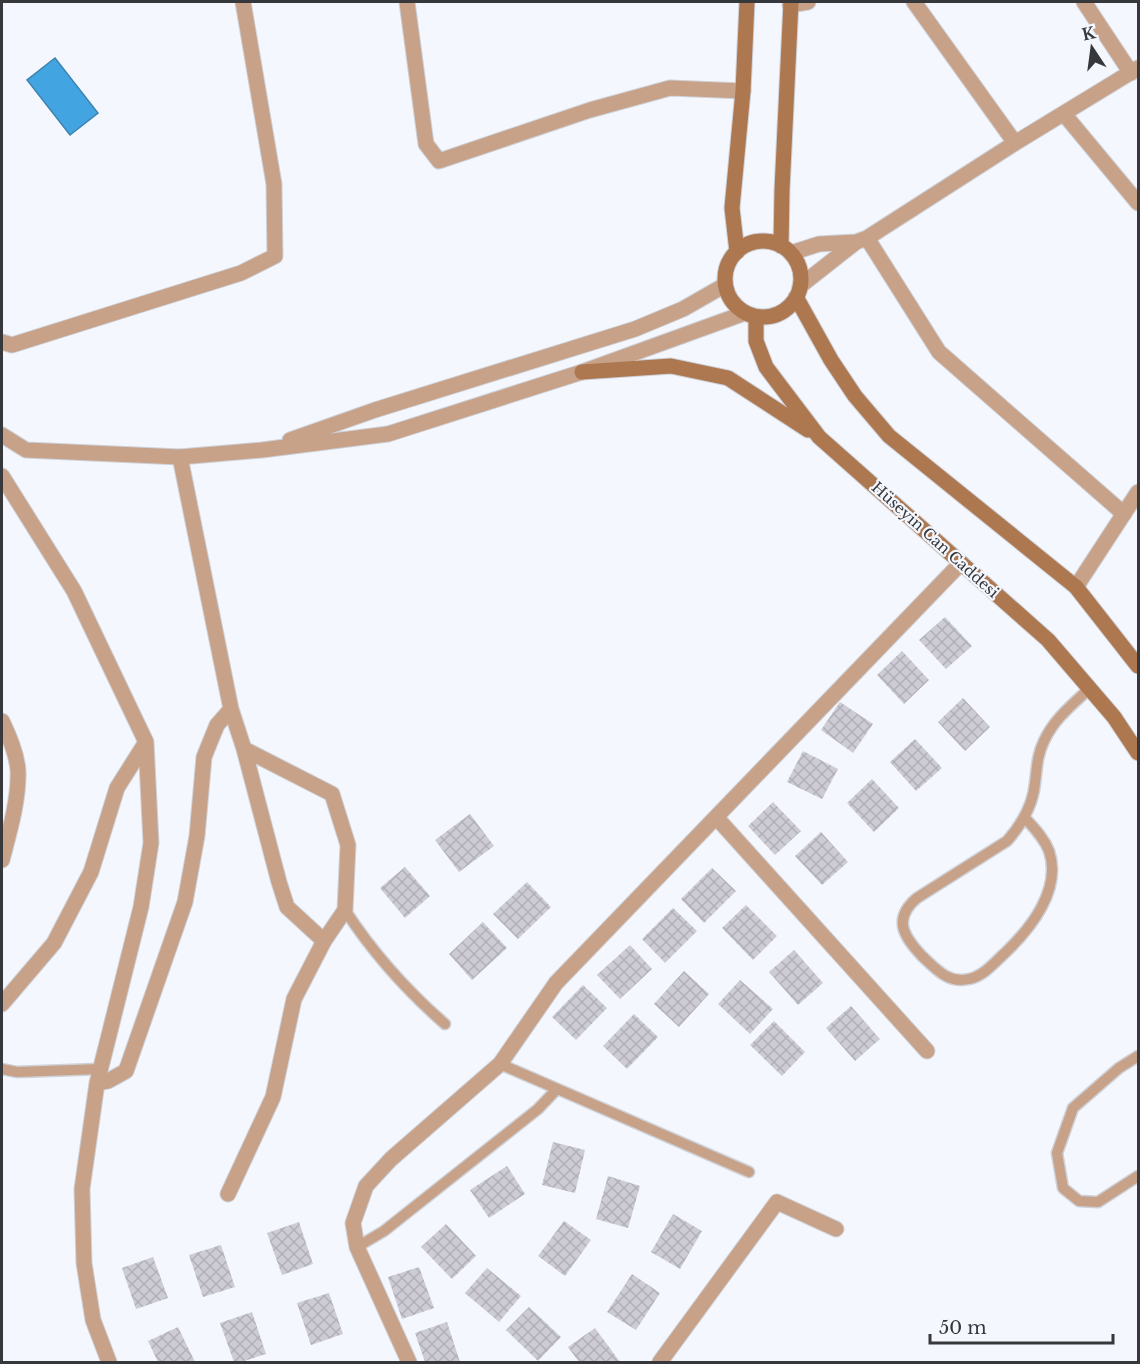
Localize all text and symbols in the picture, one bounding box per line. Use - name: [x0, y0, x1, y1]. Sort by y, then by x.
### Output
- north arrow: [1062, 18, 1122, 78]
- text: K: [1080, 22, 1098, 45]
- street label: Hüseyin Can Caddesi: [868, 478, 1003, 602]
- scale bar: [930, 1307, 1113, 1345]
- text: 50 m: [939, 1317, 987, 1339]

